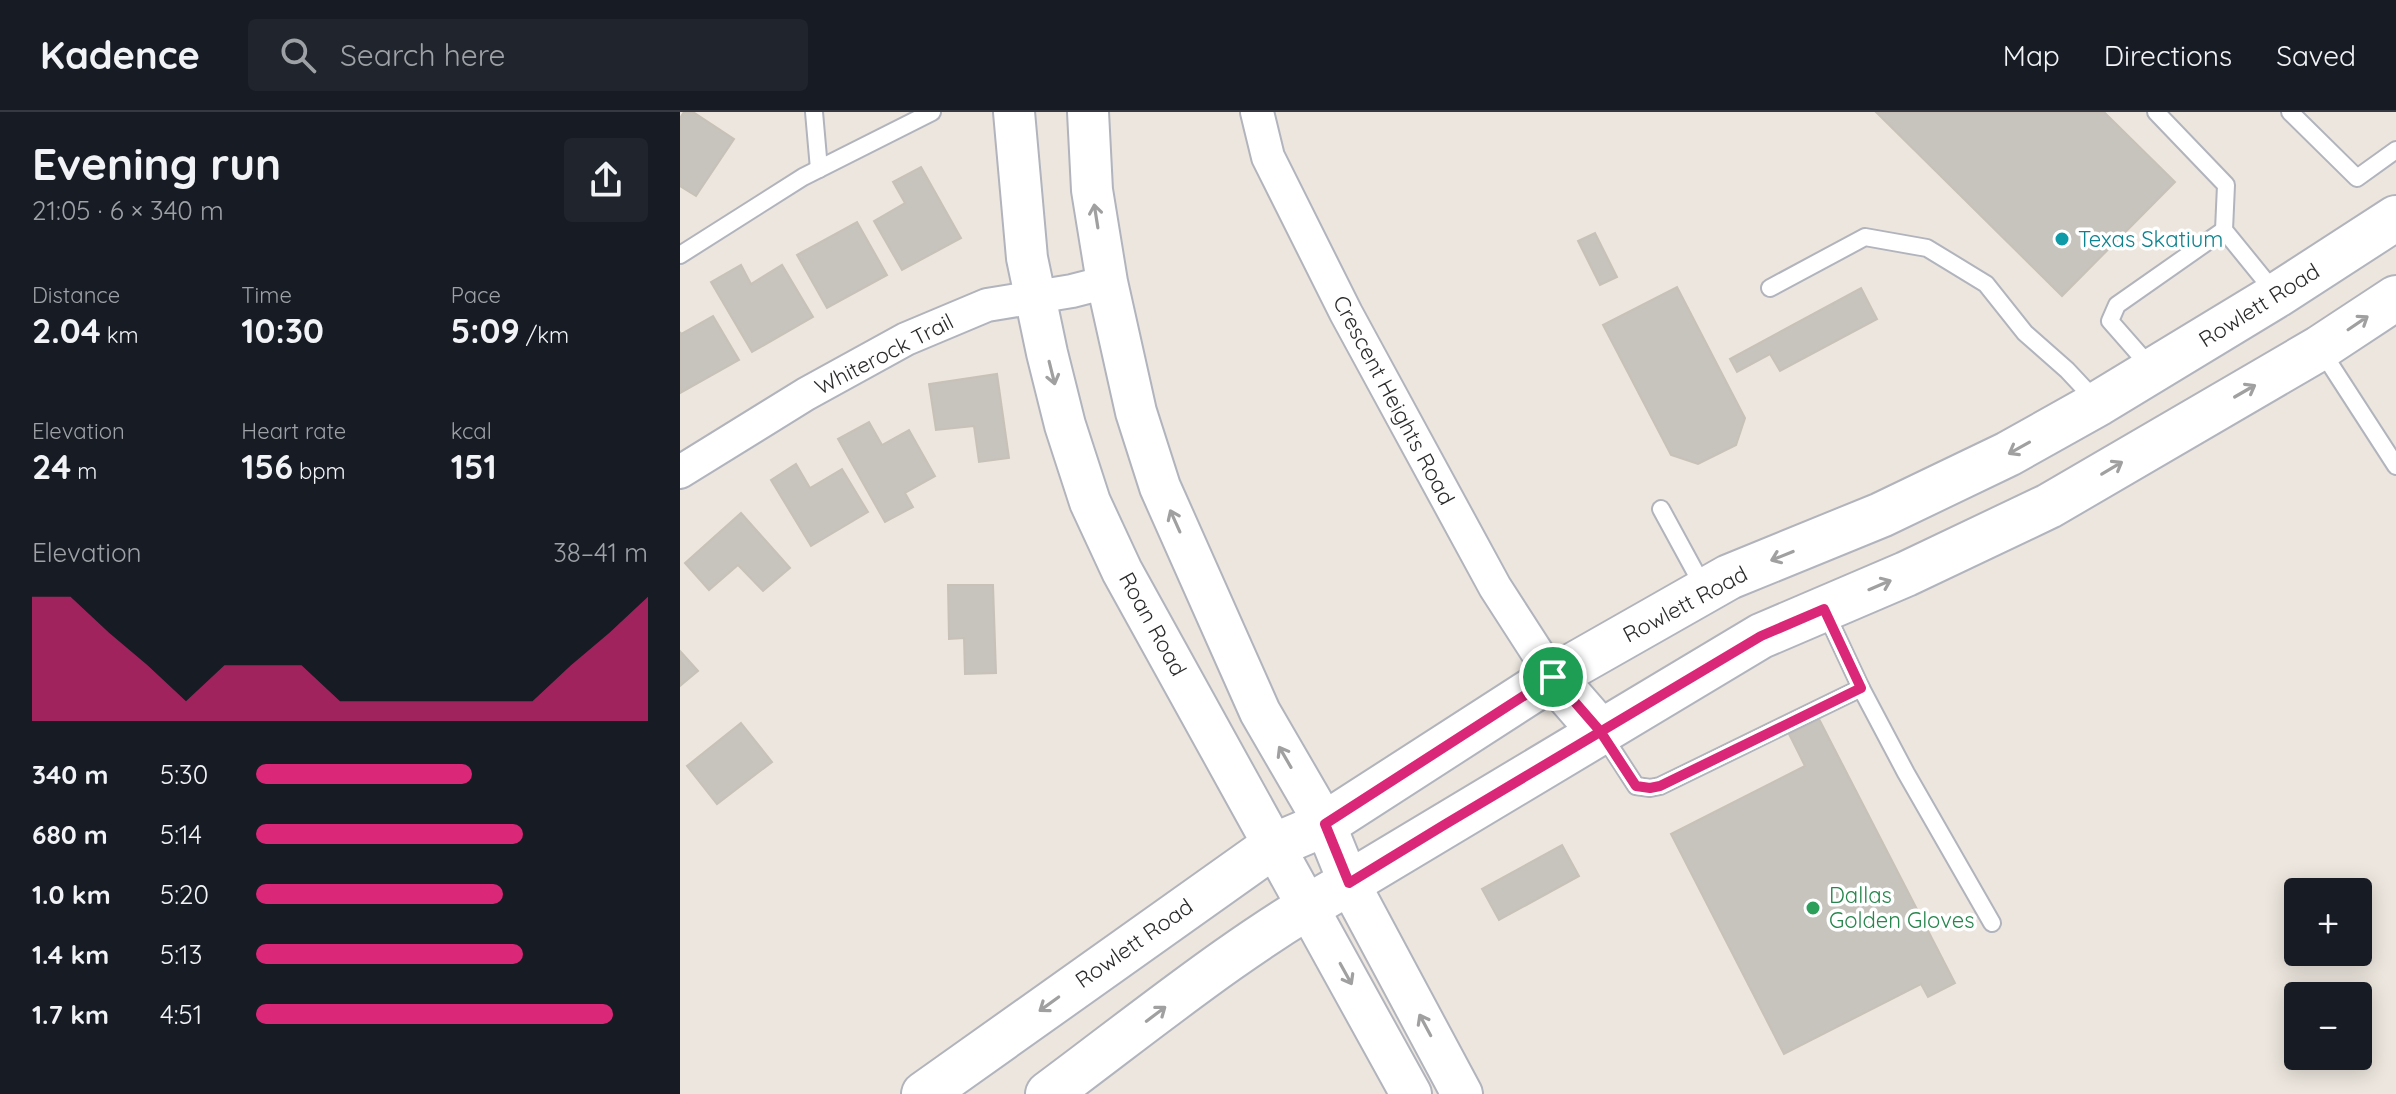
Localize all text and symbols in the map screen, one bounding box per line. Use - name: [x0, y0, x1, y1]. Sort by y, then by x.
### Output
- search box: [248, 19, 808, 91]
- text: Kadence: [40, 31, 200, 79]
- icon: search: [276, 33, 320, 77]
- text: Search here: [340, 36, 505, 74]
- text: Map: [2003, 38, 2060, 73]
- text: Directions: [2104, 38, 2232, 73]
- text: Saved: [2276, 38, 2356, 73]
- text: Evening run: [32, 136, 281, 191]
- button: share: [564, 138, 648, 222]
- text: 21:05 · 6 × 340 m: [32, 194, 224, 227]
- one-way arrow: [1088, 204, 1103, 229]
- place label: Texas Skatium: [2078, 225, 2223, 253]
- marker: Texas Skatium: [2053, 230, 2071, 248]
- street label: Rowlett Road: [2193, 257, 2325, 353]
- text: Distance: [32, 281, 120, 309]
- text: Time: [241, 281, 292, 309]
- text: Pace: [451, 281, 501, 309]
- street label: Crescent Heights Road: [1327, 291, 1461, 509]
- street label: Whiterock Trail: [810, 307, 958, 401]
- text: 2.04: [32, 309, 101, 352]
- text: 10:30: [241, 309, 324, 352]
- text: 5:09: [451, 309, 520, 352]
- one-way arrow: [2346, 315, 2369, 331]
- text: km: [101, 321, 139, 349]
- text: /km: [520, 321, 569, 349]
- one-way arrow: [1045, 359, 1060, 385]
- one-way arrow: [2232, 383, 2256, 398]
- text: Elevation: [32, 417, 125, 445]
- text: Heart rate: [241, 417, 346, 445]
- text: kcal: [451, 417, 492, 445]
- one-way arrow: [2007, 440, 2031, 456]
- text: 24: [32, 445, 71, 488]
- text: 156: [241, 445, 293, 488]
- text: 151: [451, 445, 497, 488]
- text: m: [71, 457, 97, 485]
- text: bpm: [293, 457, 346, 485]
- one-way arrow: [2100, 460, 2123, 476]
- one-way arrow: [1167, 509, 1182, 534]
- text: Elevation: [32, 536, 142, 569]
- text: 38–41 m: [553, 536, 648, 569]
- one-way arrow: [1770, 549, 1795, 564]
- street label: Rowlett Road: [1618, 559, 1752, 649]
- street label: Roan Road: [1113, 567, 1193, 681]
- one-way arrow: [1867, 577, 1892, 592]
- pin: [1519, 643, 1587, 711]
- icon: arrive: [1531, 655, 1575, 699]
- one-way arrow: [1277, 745, 1293, 768]
- text: 340 m: [32, 758, 108, 791]
- text: 5:30: [160, 758, 208, 791]
- text: 680 m: [32, 818, 108, 851]
- text: 5:14: [160, 818, 202, 851]
- text: 1.0 km: [32, 878, 111, 911]
- text: 5:20: [160, 878, 209, 911]
- map controls: [2284, 878, 2372, 1070]
- button: +: [2284, 878, 2372, 966]
- place label: Dallas Golden Gloves: [1829, 881, 1975, 934]
- street label: Rowlett Road: [1070, 892, 1198, 994]
- marker: Dallas Golden Gloves: [1804, 899, 1822, 917]
- text: 1.4 km: [32, 938, 109, 971]
- text: 5:13: [160, 938, 202, 971]
- one-way arrow: [1338, 962, 1354, 986]
- button: −: [2284, 982, 2372, 1070]
- one-way arrow: [1038, 996, 1060, 1012]
- text: 1.7 km: [32, 998, 109, 1031]
- text: 4:51: [160, 998, 202, 1031]
- one-way arrow: [1144, 1006, 1166, 1023]
- one-way arrow: [1417, 1014, 1433, 1038]

